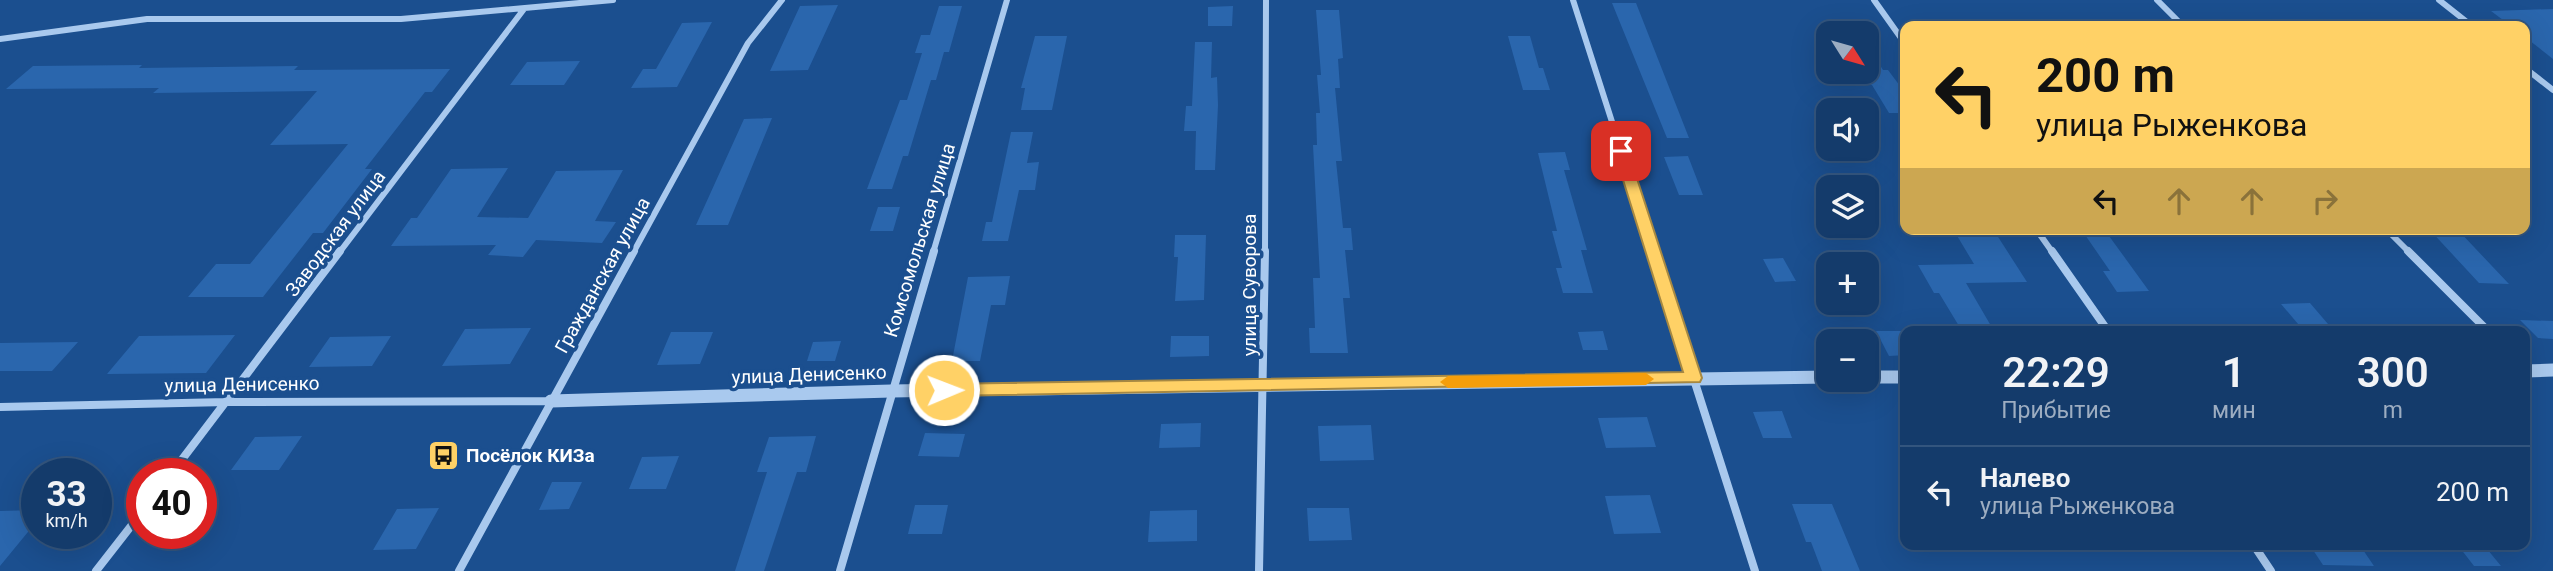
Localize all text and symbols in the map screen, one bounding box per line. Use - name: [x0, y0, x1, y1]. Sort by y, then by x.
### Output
- north arrow: [1816, 21, 1880, 84]
- map controls: [1816, 21, 1879, 392]
- text: 200 m: [2036, 47, 2175, 104]
- icon: left: [1921, 49, 2012, 140]
- button: sound: [1816, 98, 1879, 161]
- text: улица Рыженкова: [2036, 106, 2307, 144]
- pin: [1591, 121, 1651, 181]
- icon: arrive: [1602, 132, 1640, 170]
- street label: Комсомольская улица: [879, 140, 960, 340]
- street label: Заводская улица: [280, 166, 390, 301]
- button: layers: [1816, 175, 1879, 238]
- icon: left: [2087, 182, 2125, 220]
- icon: ahead: [2160, 182, 2198, 220]
- icon: ahead: [2233, 182, 2271, 220]
- icon: right: [2306, 182, 2344, 220]
- street label: Гражданская улица: [550, 193, 655, 357]
- street label: улица Суворова: [1238, 214, 1261, 356]
- button: +: [1816, 252, 1879, 315]
- button: −: [1816, 329, 1879, 392]
- text: 22:29: [2002, 348, 2110, 397]
- text: 1: [2222, 348, 2246, 397]
- text: 300: [2357, 348, 2429, 397]
- position arrow: [907, 353, 981, 427]
- street label: улица Денисенко: [731, 360, 887, 389]
- street label: улица Денисенко: [164, 372, 320, 397]
- text: Прибытие: [2001, 397, 2111, 424]
- text: мин: [2212, 397, 2256, 424]
- text: m: [2383, 397, 2403, 424]
- bus stop icon: Посёлок КИЗа: [426, 438, 460, 472]
- place label: Посёлок КИЗа: [466, 444, 595, 467]
- speed limit sign: 40: [126, 458, 217, 549]
- text: Налево: [1980, 463, 2070, 493]
- icon: left: [1921, 473, 1959, 511]
- text: 33: [46, 474, 87, 515]
- text: 200 m: [2436, 477, 2509, 507]
- text: улица Рыженкова: [1980, 493, 2175, 520]
- text: km/h: [45, 510, 88, 531]

